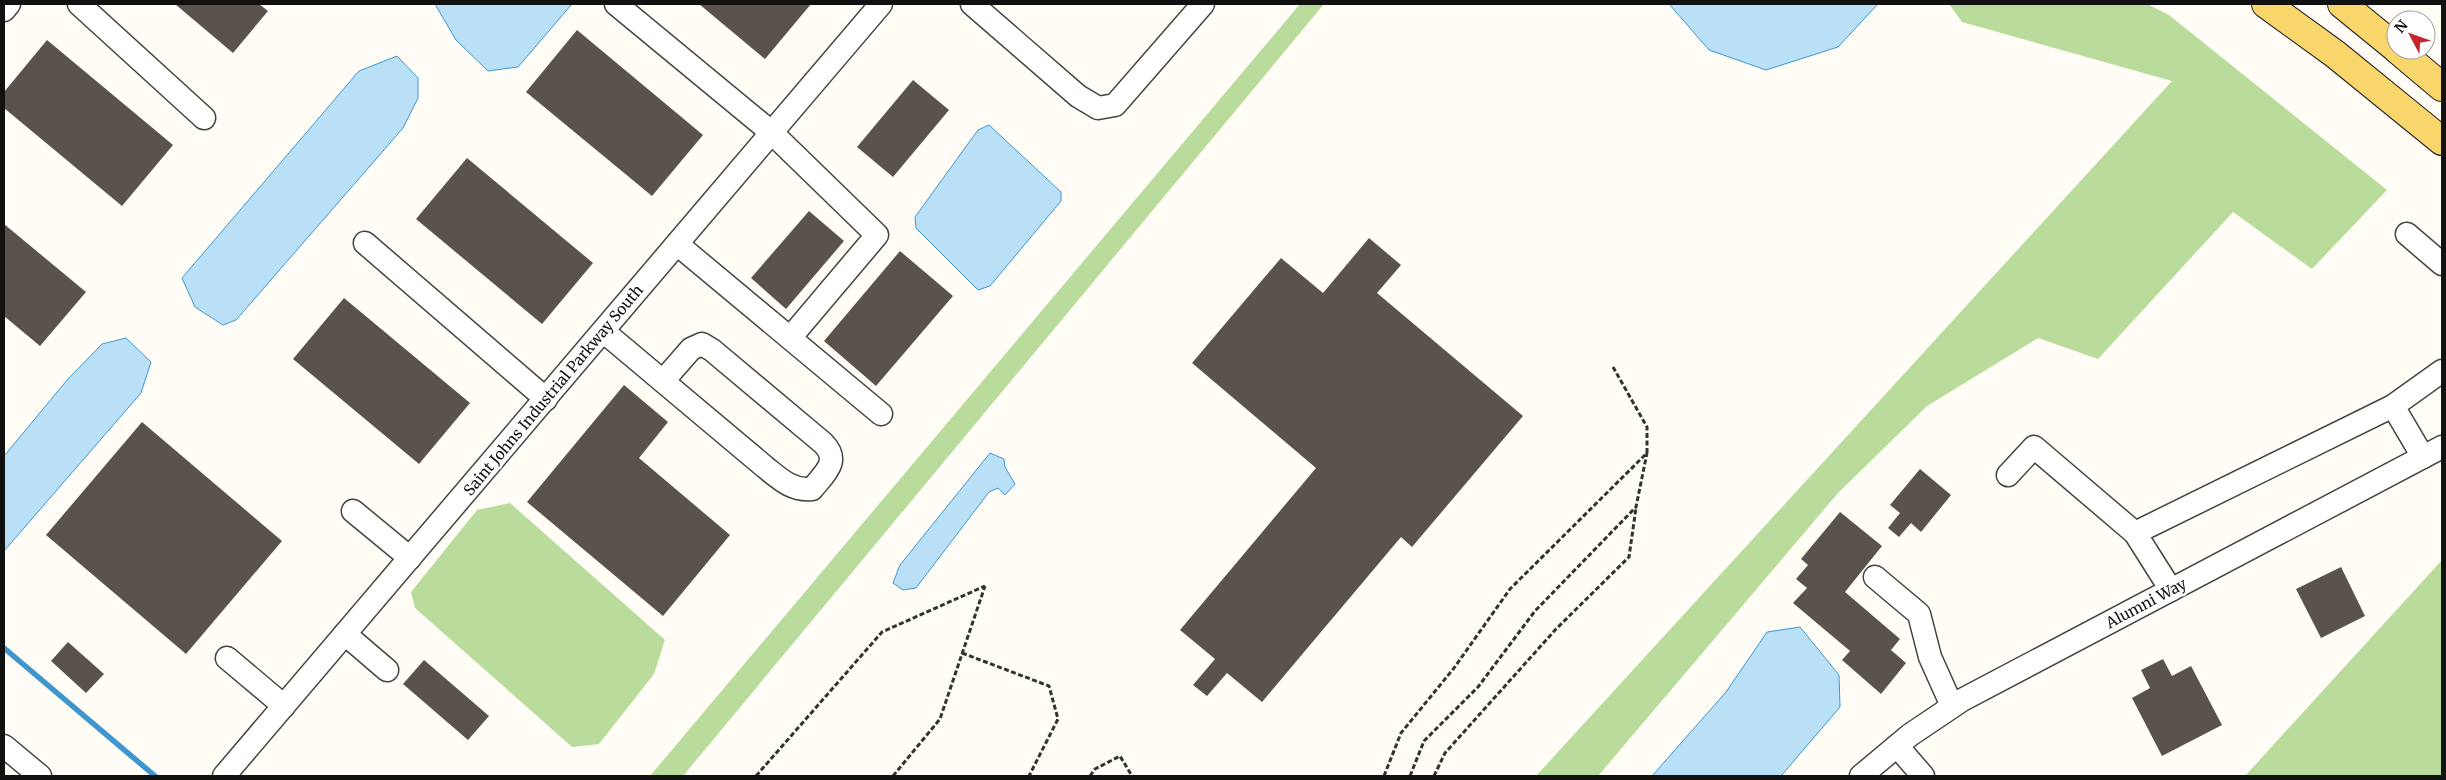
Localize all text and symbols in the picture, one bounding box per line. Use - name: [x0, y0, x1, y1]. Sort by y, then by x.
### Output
- north arrow: [2386, 10, 2436, 60]
- text: N: [2391, 16, 2412, 37]
- street label: Saint Johns Industrial Parkway South: [459, 281, 647, 499]
- street label: Alumni Way: [2101, 574, 2190, 633]

